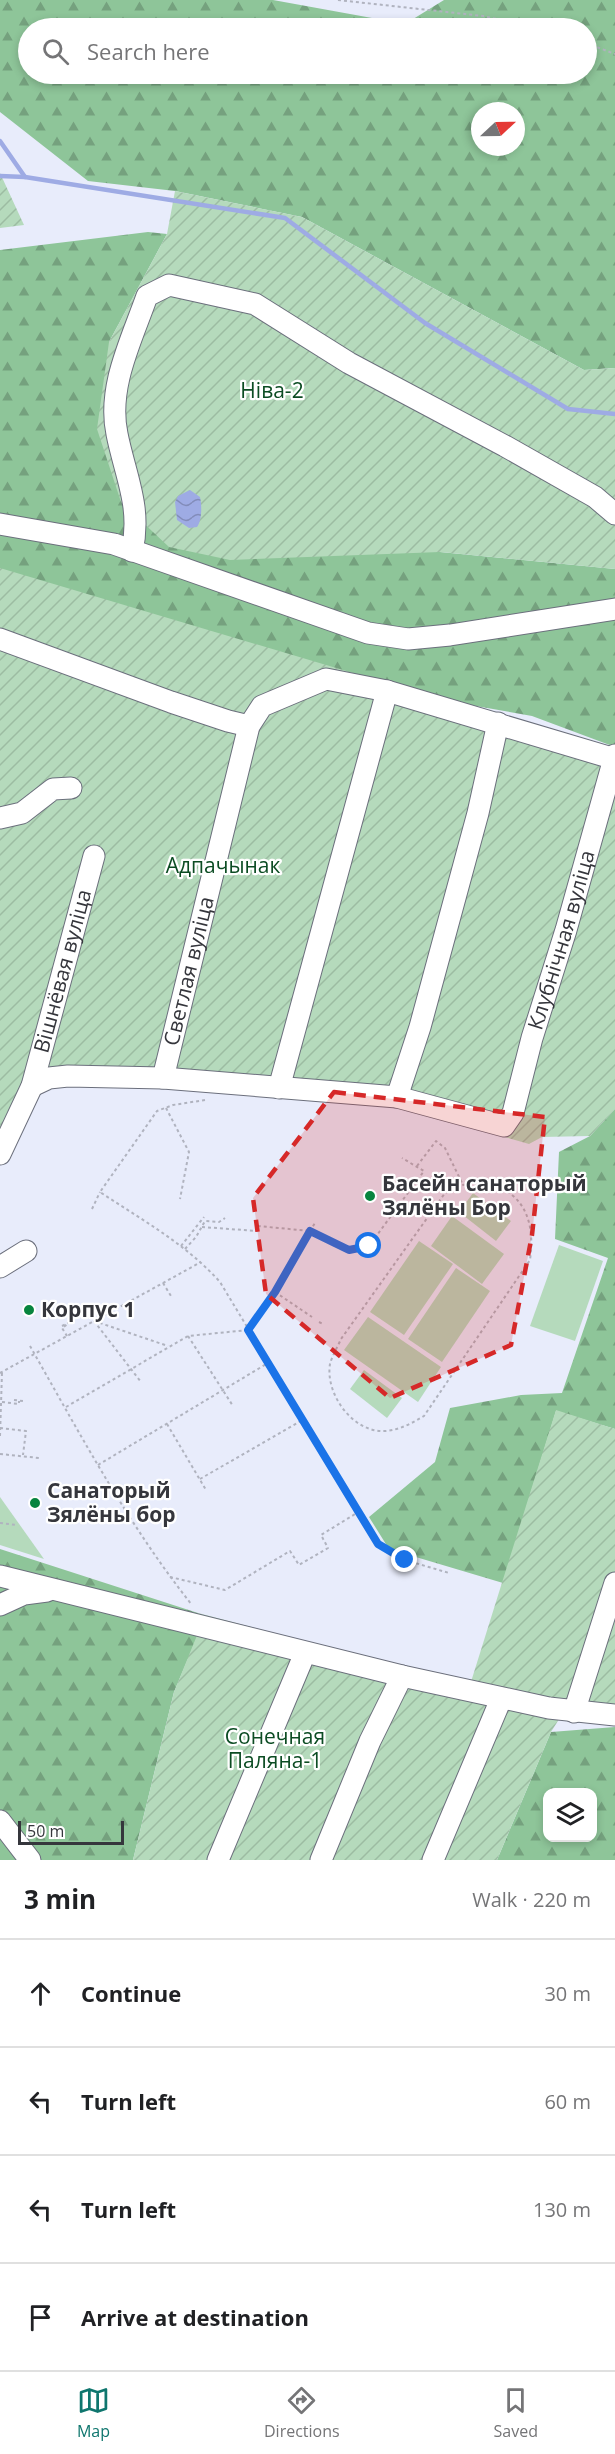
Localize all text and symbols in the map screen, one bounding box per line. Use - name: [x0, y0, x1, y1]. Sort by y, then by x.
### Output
- search box: [18, 18, 597, 84]
- icon: search: [39, 35, 72, 68]
- text: Search here: [87, 36, 210, 66]
- north arrow: [471, 102, 525, 156]
- park label: Ніва-2: [240, 376, 304, 404]
- street label: Клубнічная вуліца: [520, 847, 601, 1033]
- park label: Адпачынак: [166, 851, 281, 879]
- street label: Вішнёвая вуліца: [27, 886, 97, 1056]
- street label: Светлая вуліца: [156, 893, 220, 1048]
- place label: Басейн санаторый Зялёны Бор: [382, 1169, 587, 1221]
- marker: Басейн санаторый Зялёны Бор: [363, 1189, 377, 1203]
- route start: [355, 1232, 381, 1258]
- place label: Корпус 1: [41, 1295, 135, 1323]
- marker: Корпус 1: [22, 1303, 36, 1317]
- place label: Санаторый Зялёны бор: [47, 1476, 176, 1528]
- marker: Санаторый Зялёны бор: [28, 1496, 42, 1510]
- route end: [391, 1546, 417, 1572]
- park label: Сонечная Паляна-1: [225, 1722, 325, 1774]
- map controls: [543, 1788, 597, 1842]
- button: layers: [543, 1788, 597, 1842]
- scale bar: [18, 1818, 124, 1846]
- text: 50 m: [27, 1820, 64, 1842]
- text: 3 min: [24, 1881, 96, 1917]
- text: Walk · 220 m: [472, 1886, 591, 1913]
- icon: ahead: [24, 1977, 57, 2010]
- text: Continue: [81, 1978, 181, 2008]
- text: 30 m: [544, 1980, 591, 2007]
- icon: left: [24, 2085, 57, 2118]
- text: Turn left: [81, 2086, 176, 2116]
- text: 60 m: [544, 2088, 591, 2115]
- icon: left: [24, 2193, 57, 2226]
- text: Turn left: [81, 2194, 176, 2224]
- text: 130 m: [533, 2196, 591, 2223]
- icon: arrive: [24, 2301, 57, 2334]
- text: Arrive at destination: [81, 2302, 309, 2332]
- tab: Map: [77, 2384, 110, 2442]
- tab: Directions: [264, 2384, 340, 2442]
- tab: Saved: [494, 2384, 538, 2442]

